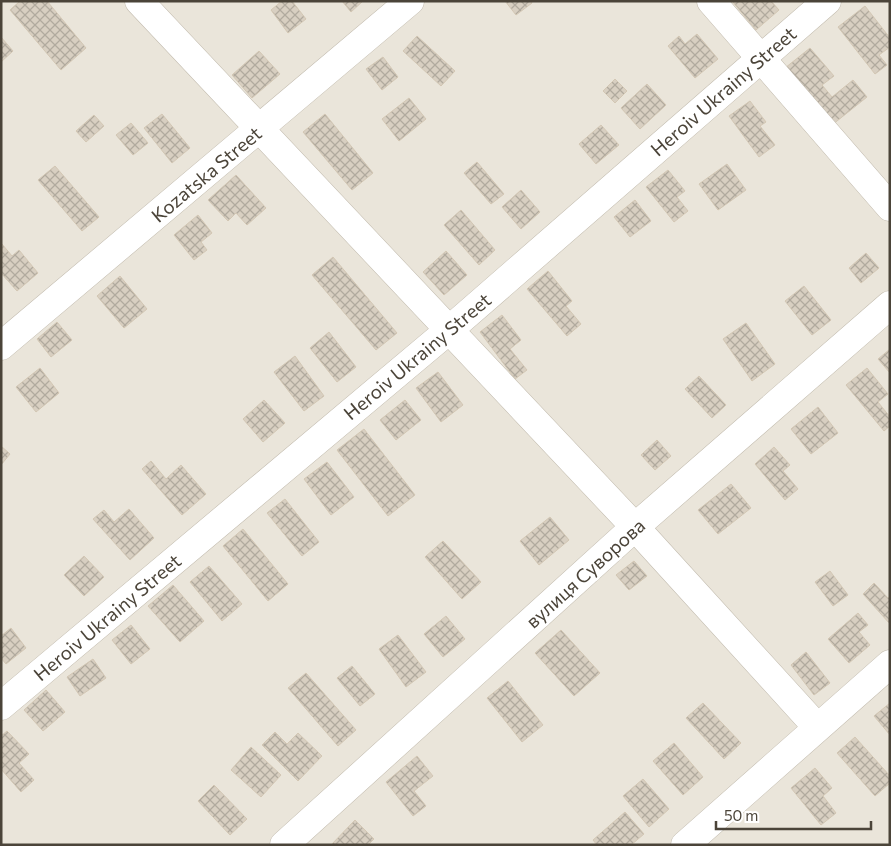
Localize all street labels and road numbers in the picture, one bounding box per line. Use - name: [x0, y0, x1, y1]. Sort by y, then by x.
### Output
- street label: Heroiv Ukrainy Street: [645, 21, 801, 160]
- street label: Kozatska Street: [146, 121, 266, 227]
- street label: Heroiv Ukrainy Street: [339, 287, 496, 424]
- street label: вулиця Суворова: [521, 514, 649, 632]
- street label: Heroiv Ukrainy Street: [29, 548, 186, 685]

